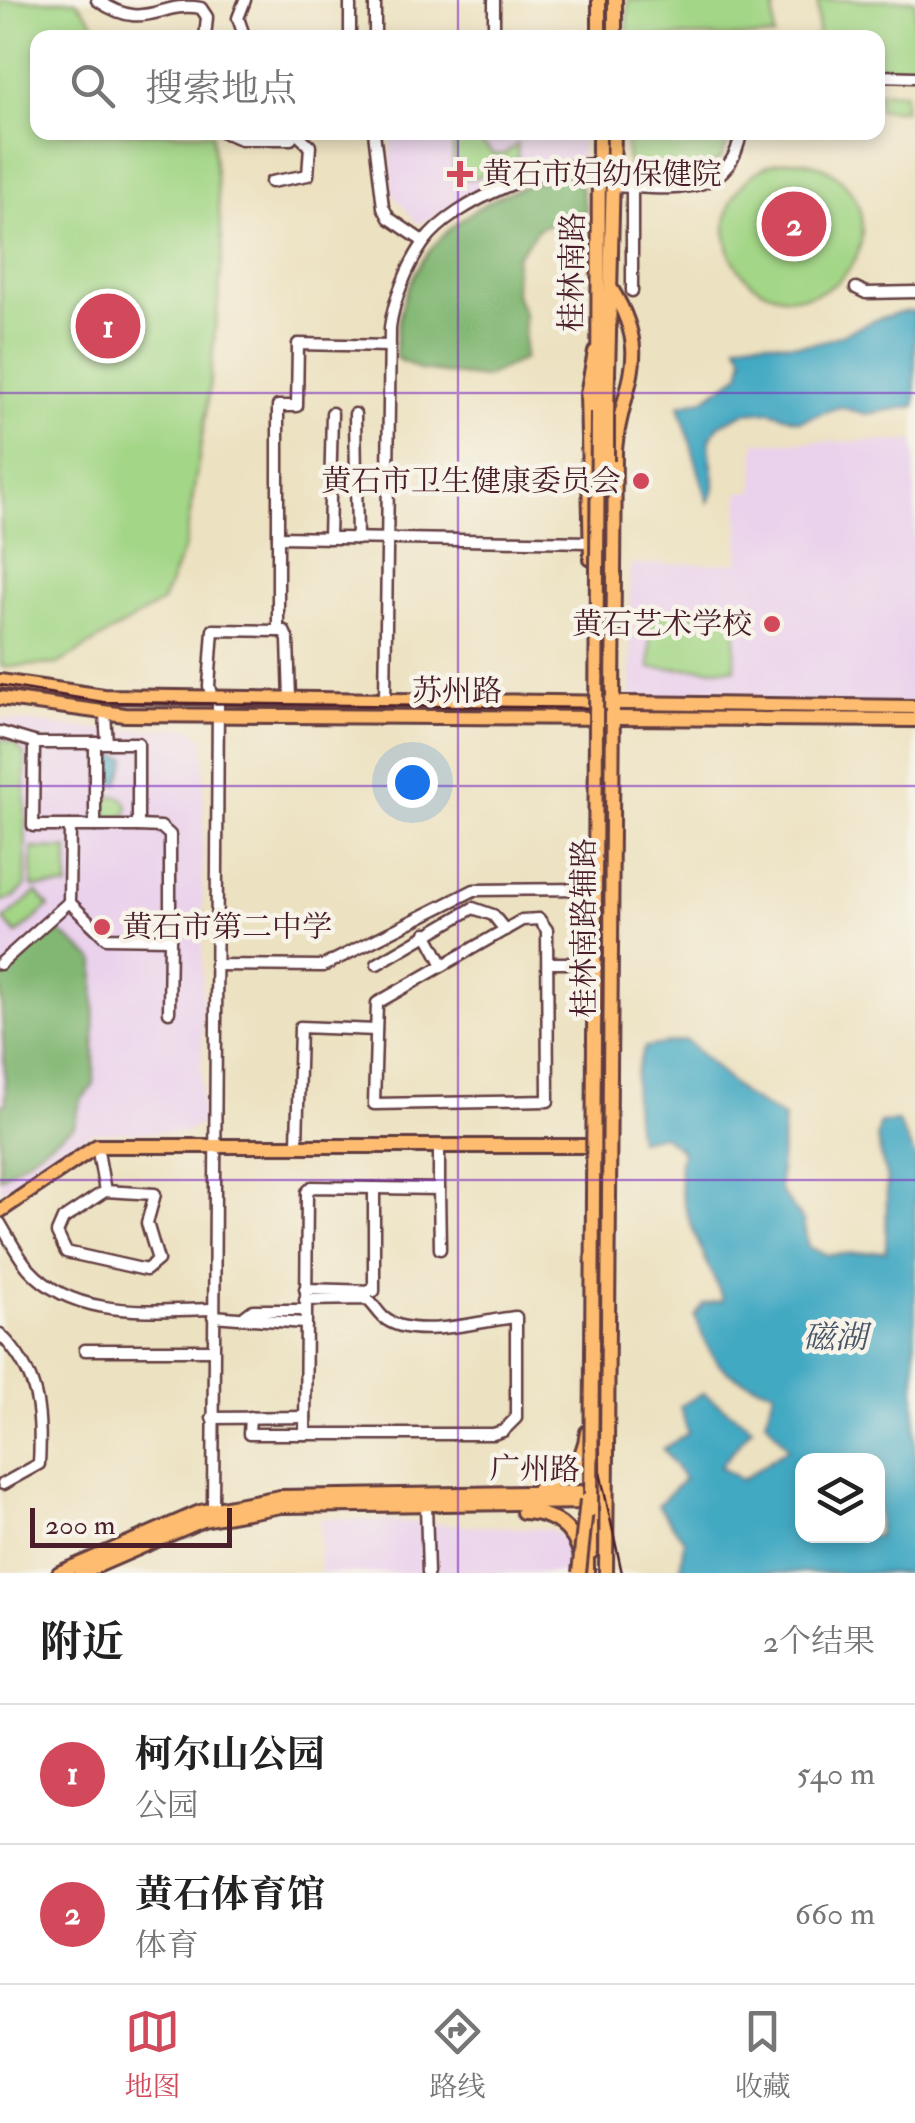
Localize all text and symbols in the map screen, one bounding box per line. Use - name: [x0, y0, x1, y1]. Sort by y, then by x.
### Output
- search box: [30, 30, 885, 140]
- icon: search: [65, 58, 120, 113]
- text: 搜索地点: [145, 65, 297, 113]
- place label: 黄石市妇幼保健院: [482, 156, 722, 193]
- marker: 黄石市妇幼保健院: [447, 161, 473, 187]
- pin: 2: [762, 186, 826, 262]
- street label: 桂林南路: [553, 212, 592, 332]
- pin: 1: [76, 288, 140, 364]
- place label: 黄石市卫生健康委员会: [321, 463, 621, 500]
- marker: 黄石市卫生健康委员会: [630, 470, 652, 492]
- place label: 黄石艺术学校: [572, 606, 752, 643]
- marker: 黄石艺术学校: [761, 613, 783, 635]
- street label: 苏州路: [412, 673, 502, 710]
- your location: [387, 757, 438, 808]
- street label: 桂林南路辅路: [566, 838, 603, 1018]
- place label: 黄石市第二中学: [122, 909, 332, 946]
- marker: 黄石市第二中学: [91, 916, 113, 938]
- water label: 磁湖: [803, 1318, 872, 1358]
- street label: 广州路: [490, 1450, 580, 1489]
- map controls: [795, 1453, 885, 1543]
- button: layers: [795, 1453, 885, 1543]
- scale bar: [30, 1503, 232, 1548]
- text: 200 m: [45, 1508, 116, 1543]
- text: 附近: [40, 1617, 124, 1669]
- text: 2个结果: [763, 1622, 875, 1662]
- text: 柯尔山公园: [135, 1731, 325, 1779]
- text: 1: [67, 1754, 78, 1794]
- text: 540 m: [797, 1754, 875, 1794]
- text: 公园: [135, 1786, 199, 1826]
- text: 黄石体育馆: [135, 1871, 325, 1919]
- text: 2: [64, 1894, 81, 1934]
- text: 660 m: [795, 1894, 875, 1934]
- text: 体育: [135, 1926, 199, 1966]
- tab: 地图: [124, 2004, 181, 2105]
- tab: 路线: [429, 2004, 486, 2105]
- tab: 收藏: [734, 2004, 791, 2105]

